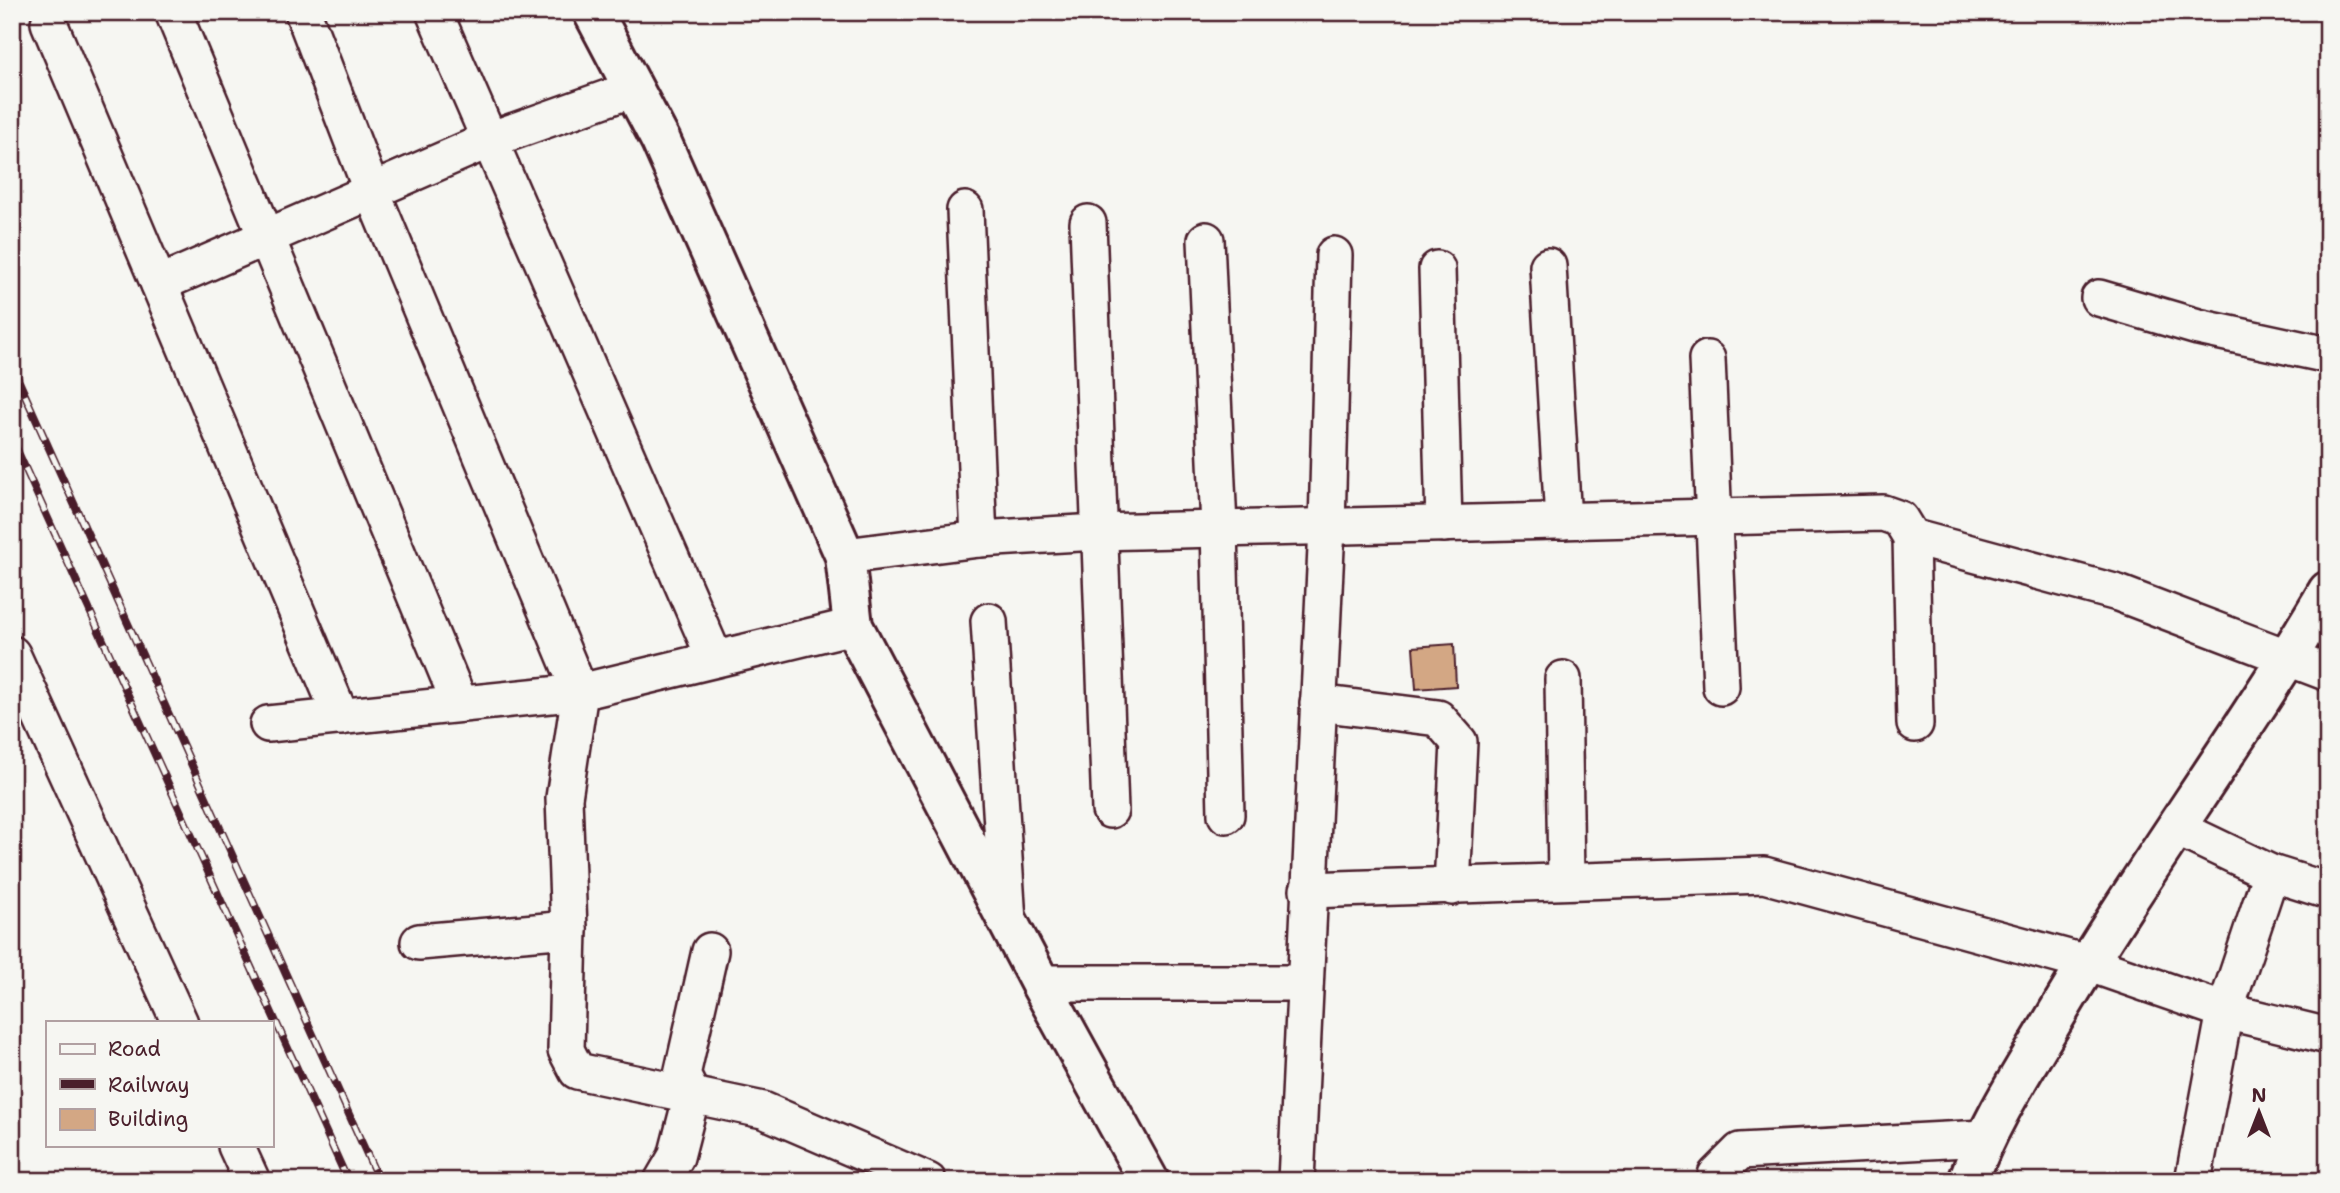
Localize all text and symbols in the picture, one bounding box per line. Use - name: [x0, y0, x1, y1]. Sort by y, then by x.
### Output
- legend: [46, 1021, 273, 1148]
- text: Road: [108, 1035, 161, 1063]
- text: Railway: [108, 1071, 190, 1099]
- north arrow: [2224, 1078, 2294, 1148]
- text: N: [2251, 1083, 2267, 1108]
- text: Building: [108, 1105, 188, 1133]

